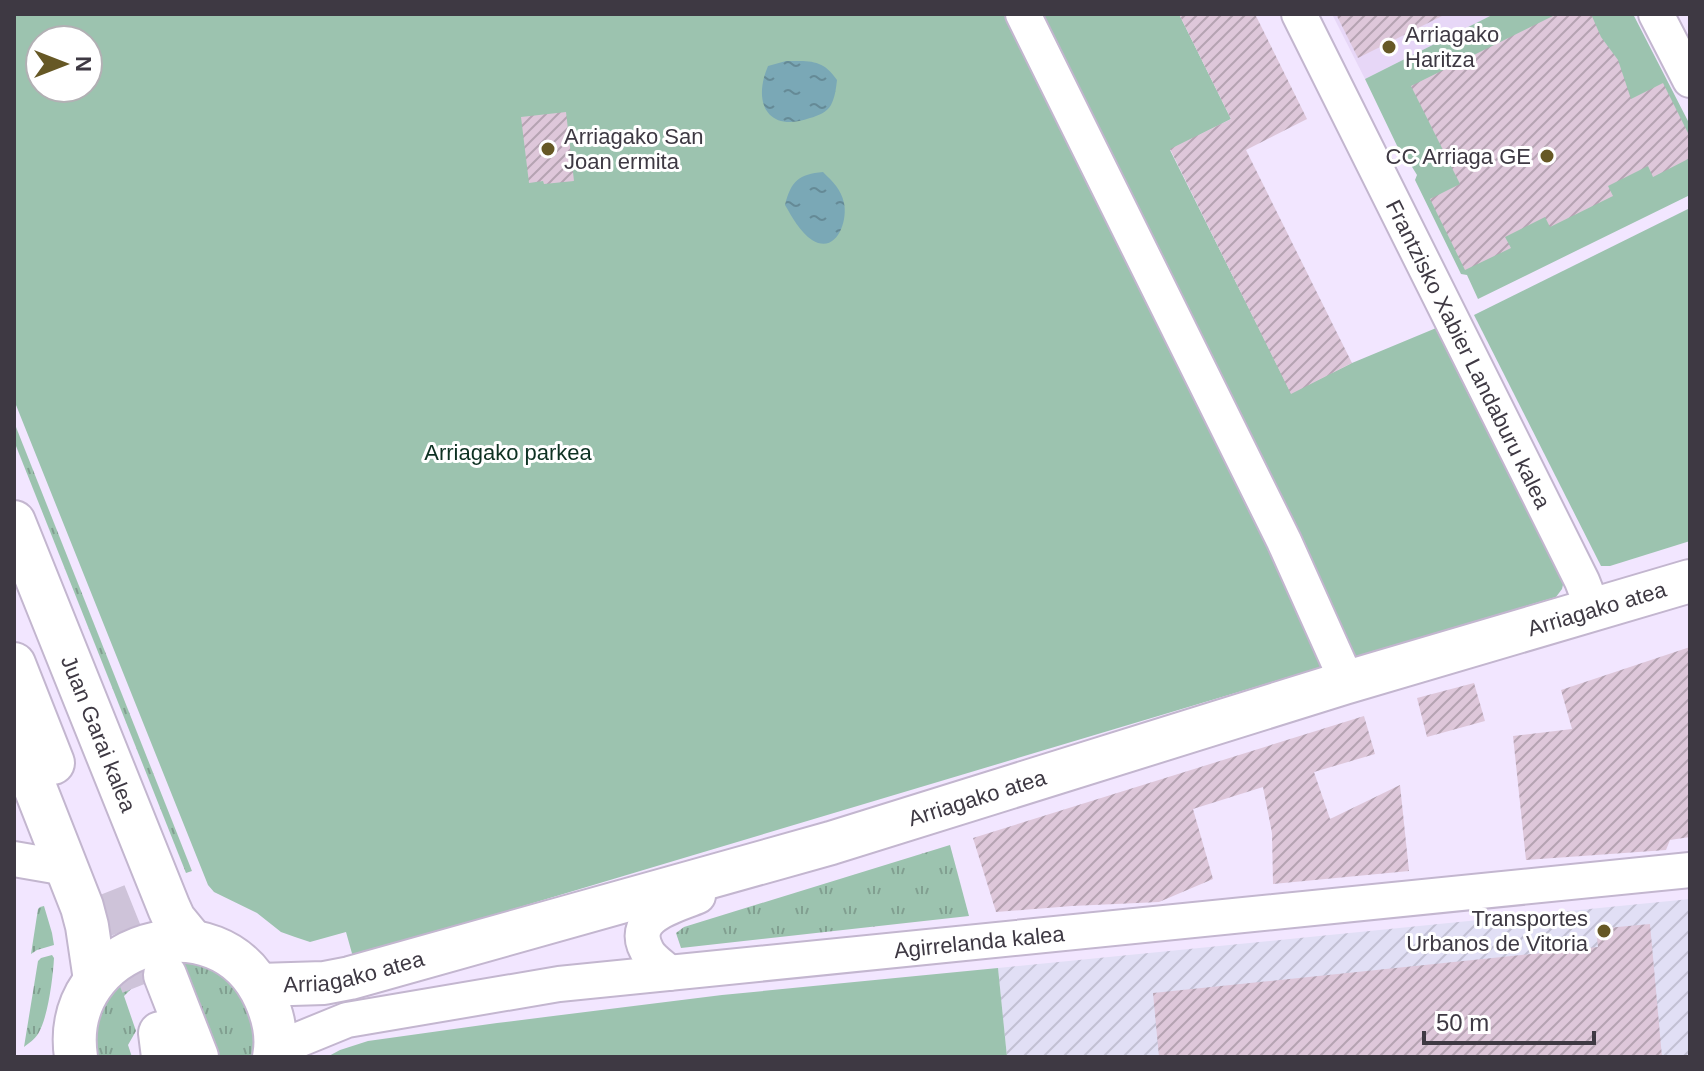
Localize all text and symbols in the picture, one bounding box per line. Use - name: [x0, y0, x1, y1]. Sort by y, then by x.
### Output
- place label: Arriagako Haritza: [1405, 22, 1499, 72]
- north arrow: [24, 24, 104, 104]
- marker: Arriagako Haritza: [1380, 38, 1398, 56]
- text: N: [71, 56, 96, 72]
- place label: Arriagako San Joan ermita: [564, 124, 703, 174]
- marker: Arriagako San Joan ermita: [539, 140, 557, 158]
- place label: CC Arriaga GE: [1386, 144, 1531, 169]
- marker: CC Arriaga GE: [1538, 147, 1556, 165]
- street label: Frantzisko Xabier Landaburu kalea: [1381, 196, 1556, 513]
- park label: Arriagako parkea: [424, 440, 593, 465]
- street label: Arriagako atea: [1525, 577, 1670, 641]
- street label: Juan Garai kalea: [56, 652, 141, 816]
- street label: Arriagako atea: [905, 764, 1050, 831]
- place label: Transportes Urbanos de Vitoria: [1406, 906, 1589, 956]
- street label: Agirrelanda kalea: [893, 921, 1066, 963]
- marker: Transportes Urbanos de Vitoria: [1595, 922, 1613, 940]
- street label: Arriagako atea: [283, 946, 428, 997]
- scale bar: [1424, 995, 1594, 1045]
- text: 50 m: [1436, 1009, 1489, 1036]

